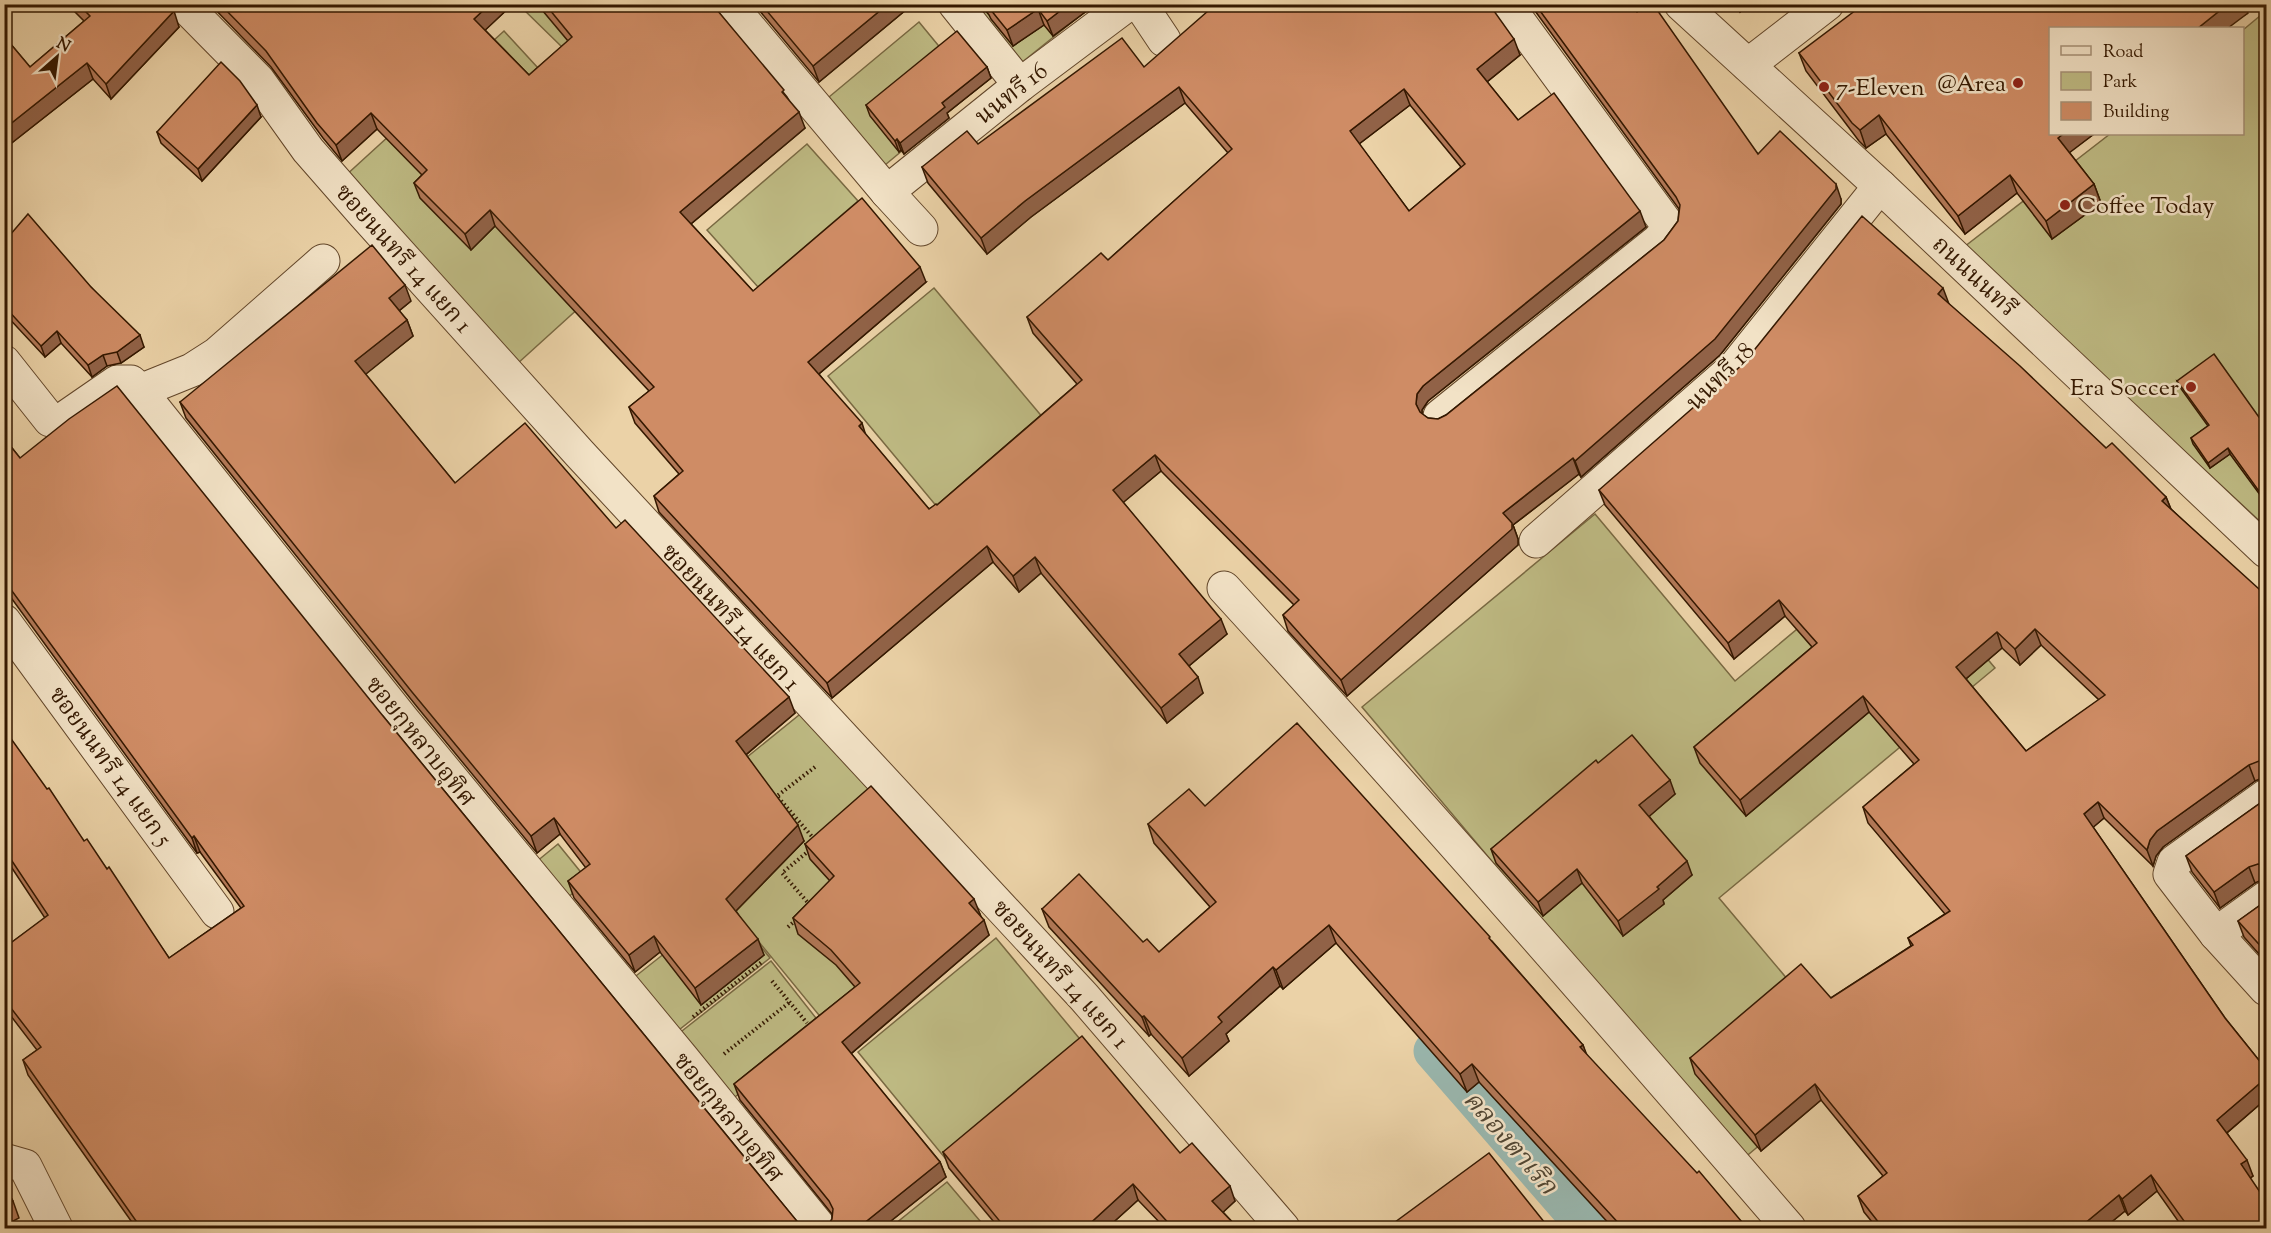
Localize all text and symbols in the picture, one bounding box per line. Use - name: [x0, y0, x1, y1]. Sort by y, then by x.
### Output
- north arrow: [27, 27, 87, 87]
- legend: [2049, 27, 2244, 135]
- text: N: [52, 33, 74, 59]
- text: Road: [2103, 40, 2143, 66]
- street label: นนทรี 16: [968, 55, 1056, 134]
- place label: @Area: [1937, 68, 2006, 102]
- text: Park: [2103, 70, 2138, 96]
- place label: 7-Eleven: [1836, 72, 1925, 106]
- marker: @Area: [2011, 76, 2025, 90]
- marker: 7-Eleven: [1817, 80, 1831, 94]
- text: Building: [2103, 100, 2169, 126]
- street label: ซอยนนทรี 14 แยก 1: [326, 177, 479, 341]
- place label: Coffee Today: [2077, 190, 2215, 224]
- marker: Coffee Today: [2058, 198, 2072, 212]
- street label: ถนนนนทรี: [1923, 229, 2024, 326]
- street label: นนทรี 18: [1680, 336, 1763, 419]
- place label: Era Soccer: [2070, 372, 2179, 406]
- marker: Era Soccer: [2184, 380, 2198, 394]
- street label: ซอยนนทรี 14 แยก 1: [652, 537, 807, 700]
- street label: ซอยกุหลาบอุทิศ: [356, 670, 483, 815]
- street label: ซอยนนทรี 14 แยก 5: [40, 680, 179, 854]
- street label: ซอยนนทรี 14 แยก 1: [983, 893, 1136, 1057]
- street label: ซอยกุหลาบอุทิศ: [664, 1046, 791, 1191]
- water label: คลองตาเริก: [1453, 1083, 1566, 1205]

